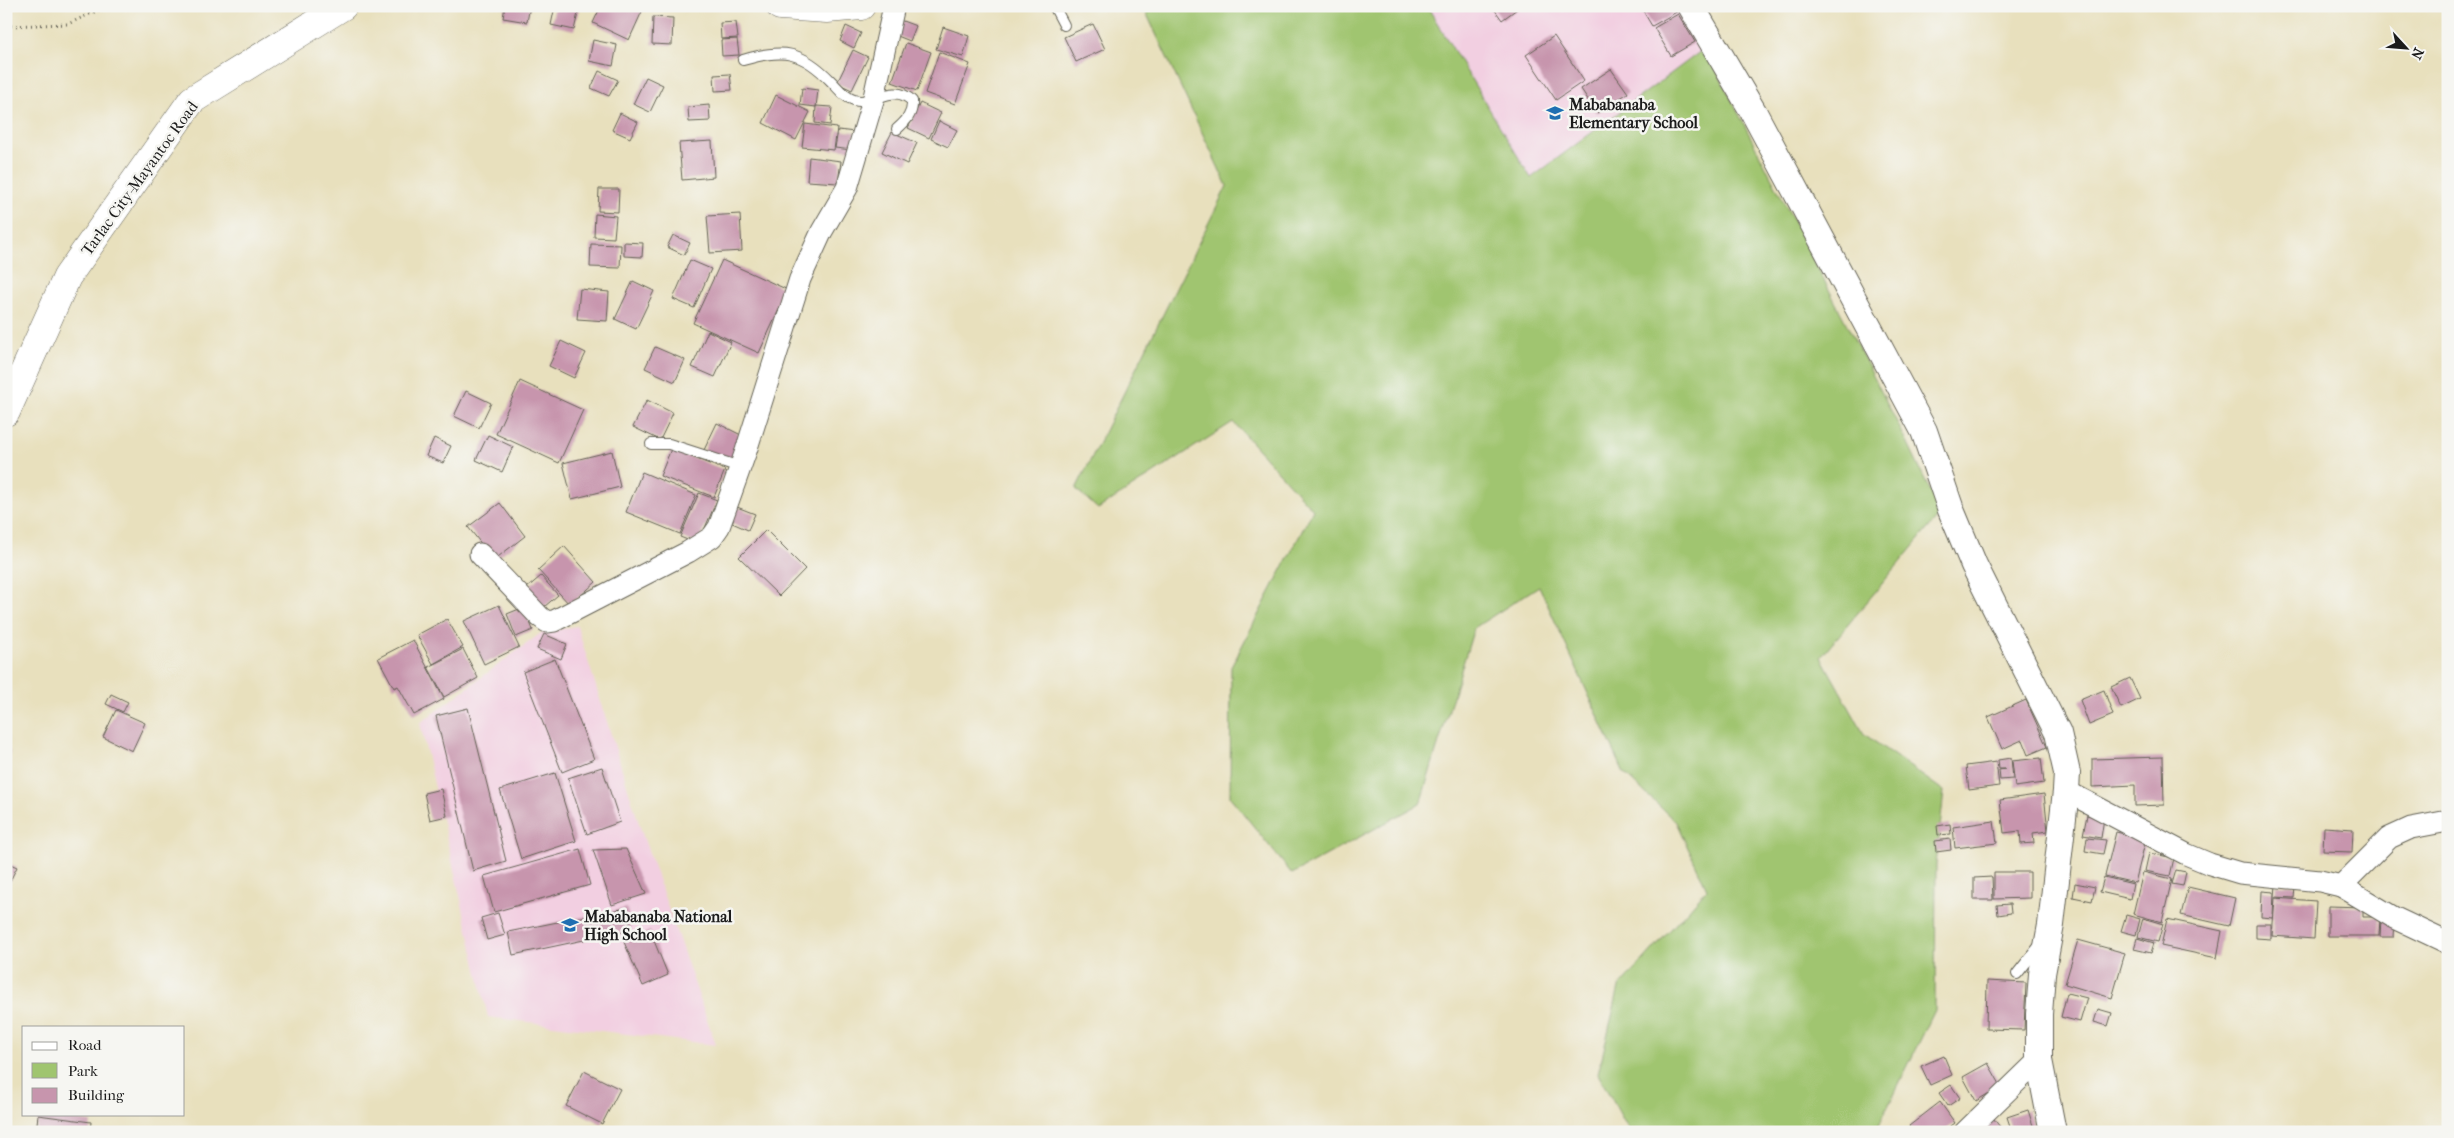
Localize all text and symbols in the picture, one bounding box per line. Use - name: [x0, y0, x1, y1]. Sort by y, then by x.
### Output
- north arrow: [2382, 22, 2432, 72]
- text: N: [2407, 45, 2427, 62]
- place label: Mababanaba Elementary School: [1568, 95, 1698, 133]
- street label: Tarlac City-Mayantoc Road: [77, 97, 202, 259]
- school or university icon: Mababanaba Elementary School: [1545, 103, 1565, 123]
- place label: Mababanaba National High School: [583, 907, 733, 945]
- school or university icon: Mababanaba National High School: [560, 915, 580, 935]
- legend: [22, 1026, 185, 1116]
- text: Road: [68, 1036, 102, 1054]
- text: Park: [68, 1062, 98, 1080]
- text: Building: [68, 1086, 125, 1104]

